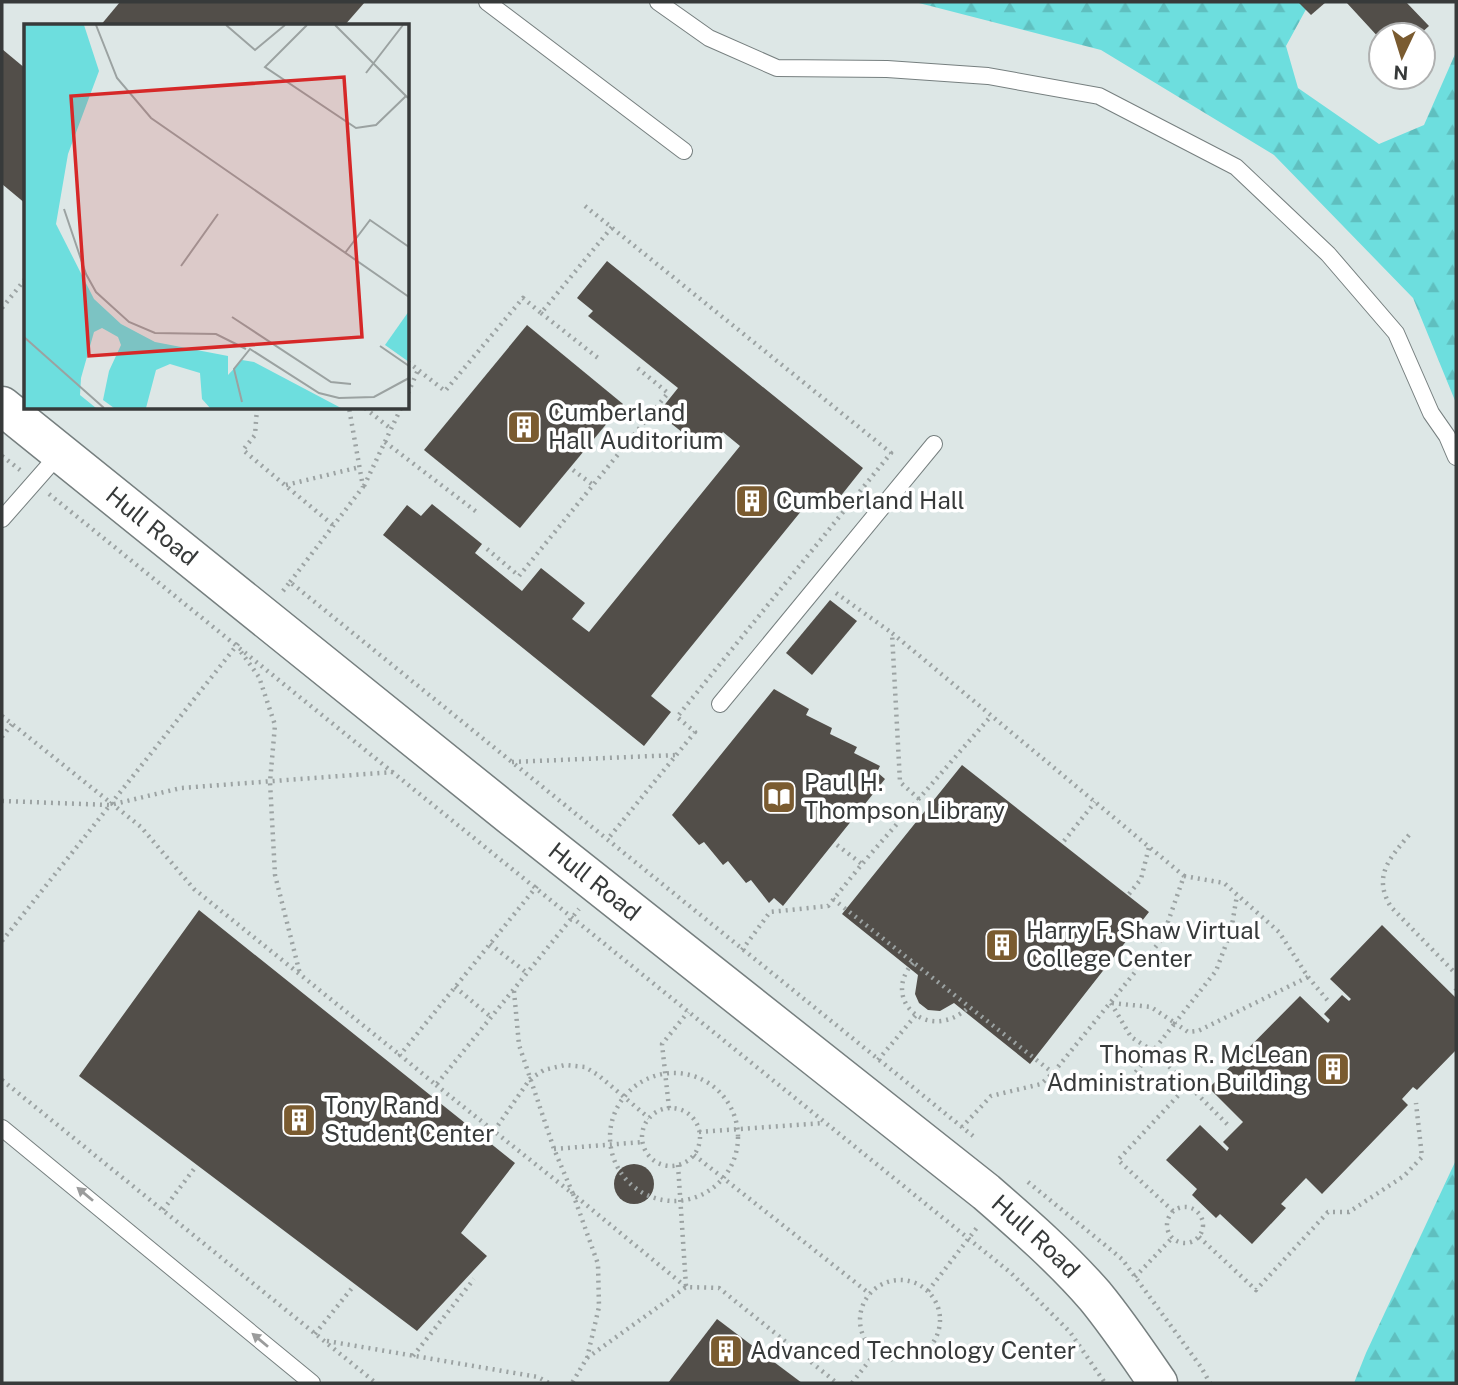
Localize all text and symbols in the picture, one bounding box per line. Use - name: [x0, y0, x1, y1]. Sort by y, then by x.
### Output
- north arrow: [1367, 21, 1437, 91]
- inset map: [24, 24, 410, 410]
- text: N: [1393, 61, 1409, 84]
- place label: Cumberland Hall Auditorium: [548, 398, 724, 454]
- building icon: Cumberland Hall Auditorium: [505, 408, 543, 446]
- street label: Hull Road: [101, 480, 204, 571]
- building icon: Cumberland Hall: [733, 482, 771, 520]
- place label: Cumberland Hall: [776, 486, 965, 514]
- place label: Paul H. Thompson Library: [804, 768, 1005, 824]
- library icon: Paul H. Thompson Library: [760, 778, 798, 816]
- street label: Hull Road: [543, 836, 647, 926]
- place label: Harry F. Shaw Virtual College Center: [1026, 916, 1261, 972]
- building icon: Harry F. Shaw Virtual College Center: [983, 926, 1021, 964]
- place label: Thomas R. McLean Administration Building: [1046, 1040, 1308, 1096]
- building icon: Thomas R. McLean Administration Building: [1314, 1050, 1352, 1088]
- place label: Tony Rand Student Center: [324, 1091, 495, 1147]
- building icon: Tony Rand Student Center: [280, 1101, 318, 1139]
- one-way arrow: [76, 1187, 94, 1202]
- street label: Hull Road: [986, 1189, 1086, 1283]
- one-way arrow: [251, 1332, 269, 1347]
- building icon: Advanced Technology Center: [707, 1332, 745, 1370]
- place label: Advanced Technology Center: [750, 1336, 1076, 1364]

